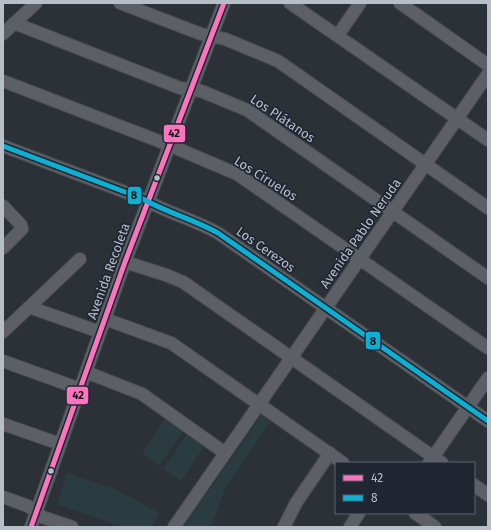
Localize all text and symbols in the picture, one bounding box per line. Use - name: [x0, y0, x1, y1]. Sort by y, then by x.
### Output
- street label: Los Plátanos: [248, 91, 318, 145]
- line badge: 42: [163, 124, 186, 143]
- text: 42: [168, 127, 180, 140]
- street label: Los Ciruelos: [232, 153, 300, 204]
- unlabelled marker: [152, 173, 162, 183]
- street label: Avenida Pablo Neruda: [317, 176, 404, 291]
- line badge: 8: [127, 186, 142, 205]
- text: 8: [131, 189, 138, 202]
- street label: Avenida Recoleta: [84, 221, 133, 321]
- street label: Los Cerezos: [233, 224, 298, 275]
- line badge: 8: [365, 331, 381, 350]
- text: 8: [370, 335, 377, 348]
- line badge: 42: [66, 386, 89, 405]
- text: 42: [72, 389, 84, 402]
- legend: [335, 462, 475, 514]
- unlabelled marker: [46, 466, 56, 476]
- text: 42: [371, 471, 383, 485]
- text: 8: [371, 491, 378, 505]

